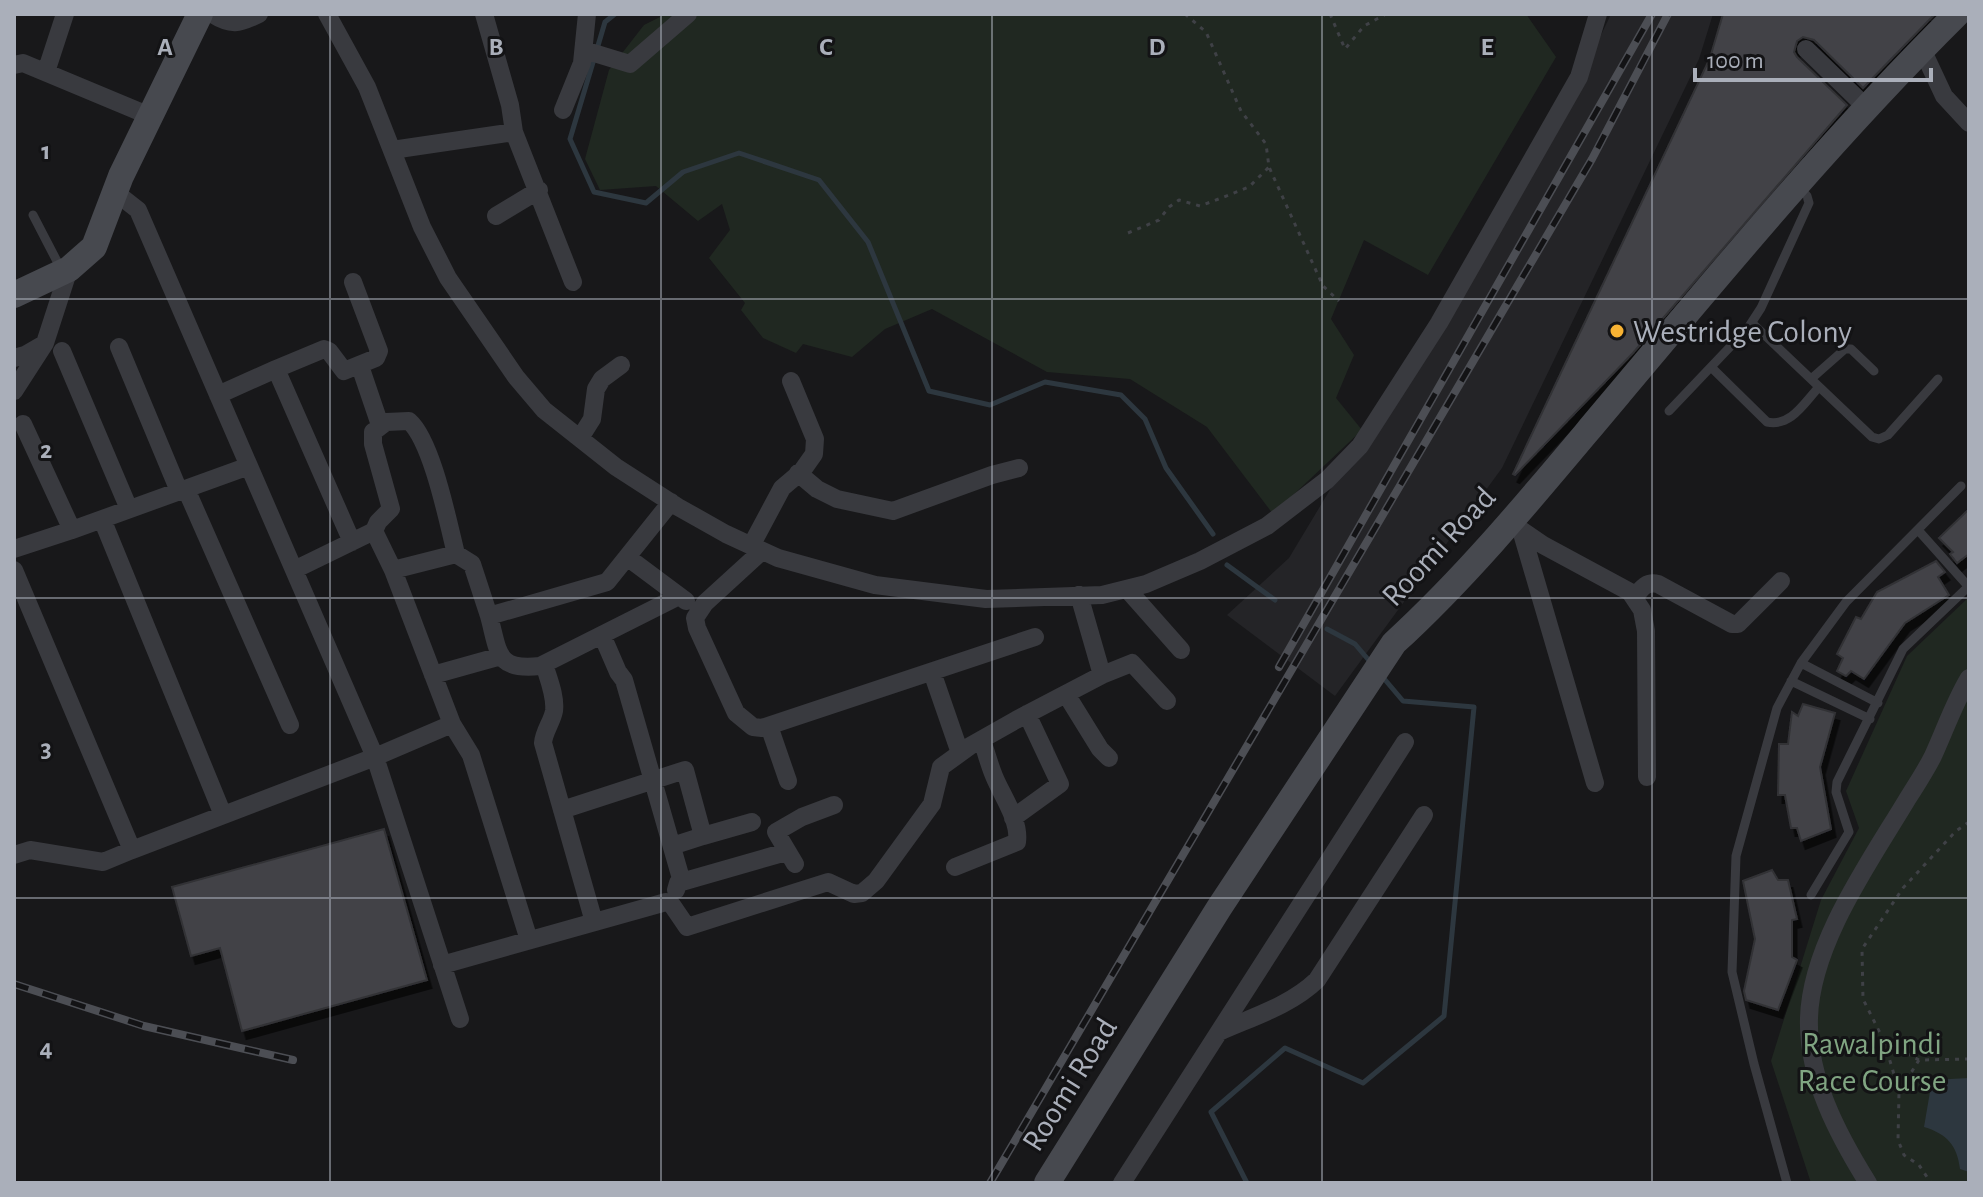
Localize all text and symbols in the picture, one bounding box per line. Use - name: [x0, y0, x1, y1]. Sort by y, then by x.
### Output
- scale bar: [1695, 32, 1931, 82]
- text: A: [157, 34, 173, 60]
- text: B: [488, 34, 504, 60]
- text: C: [819, 34, 833, 60]
- text: D: [1148, 34, 1166, 60]
- text: E: [1480, 34, 1494, 60]
- text: 100 m: [1707, 49, 1764, 73]
- text: 1: [41, 138, 51, 164]
- place label: Westridge Colony: [1633, 316, 1852, 348]
- marker: Westridge Colony: [1608, 322, 1626, 340]
- text: 2: [40, 437, 52, 463]
- street label: Roomi Road: [1376, 481, 1502, 612]
- text: 3: [40, 736, 52, 762]
- street label: Roomi Road: [1017, 1012, 1123, 1157]
- park label: Rawalpindi Race Course: [1798, 1028, 1946, 1097]
- text: 4: [39, 1035, 53, 1061]

